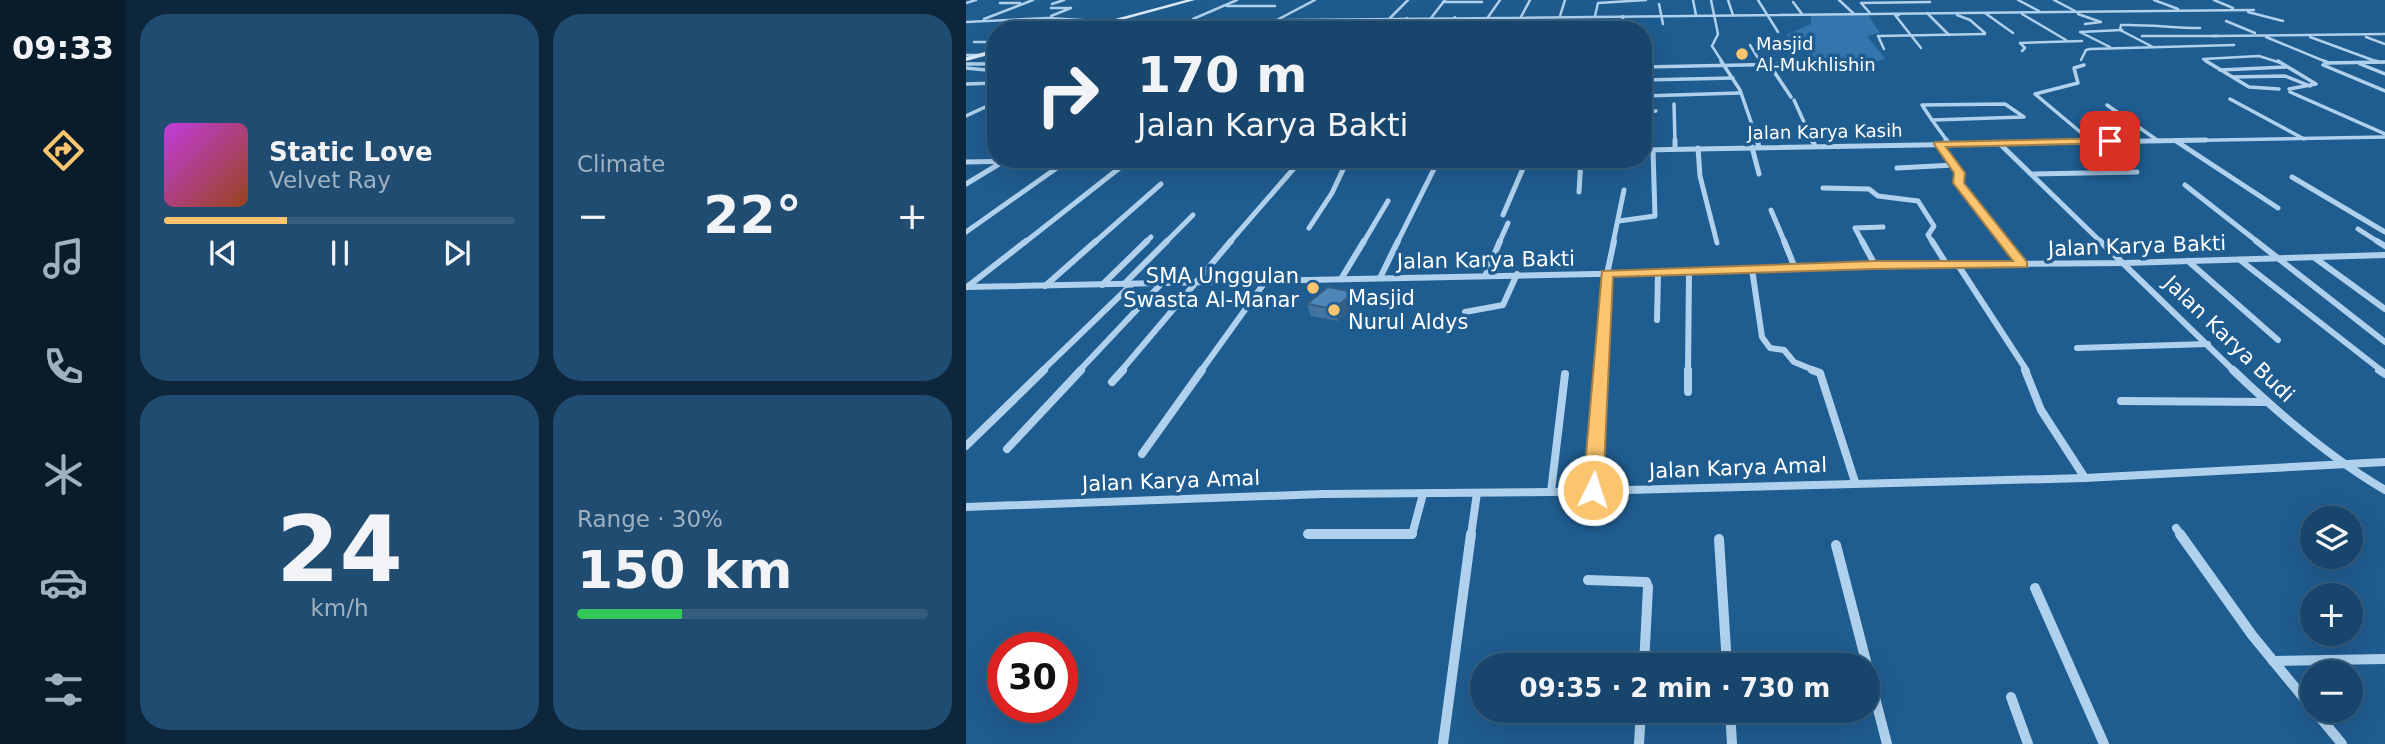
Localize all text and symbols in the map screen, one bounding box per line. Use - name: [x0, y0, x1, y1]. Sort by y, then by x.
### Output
- text: 09:33: [12, 29, 114, 67]
- place label: Masjid Al-Mukhlishin: [1756, 33, 1876, 75]
- marker: Masjid Al-Mukhlishin: [1734, 46, 1750, 62]
- text: 170 m: [1137, 47, 1307, 104]
- icon: right: [1022, 49, 1113, 140]
- text: Jalan Karya Bakti: [1137, 106, 1408, 144]
- pin: [2080, 111, 2140, 171]
- street label: Jalan Karya Kasih: [1746, 120, 1903, 143]
- icon: arrive: [2091, 122, 2129, 160]
- icon: directions: [39, 126, 88, 175]
- text: Static Love: [269, 137, 433, 167]
- text: Climate: [577, 151, 666, 177]
- text: Velvet Ray: [269, 167, 391, 193]
- text: 22°: [703, 185, 802, 245]
- text: −: [577, 194, 609, 238]
- text: +: [896, 194, 928, 238]
- street label: Jalan Karya Bakti: [2046, 231, 2226, 261]
- icon: music: [39, 234, 88, 283]
- icon: previous: [204, 234, 242, 272]
- icon: pause: [321, 234, 359, 272]
- icon: next: [438, 234, 476, 272]
- street label: Jalan Karya Bakti: [1395, 246, 1575, 274]
- place label: SMA Unggulan Swasta Al-Manar: [1123, 264, 1299, 312]
- street label: Jalan Karya Budi: [2158, 269, 2299, 407]
- marker: SMA Unggulan Swasta Al-Manar: [1305, 280, 1321, 296]
- place label: Masjid Nurul Aldys: [1348, 286, 1468, 334]
- marker: Masjid Nurul Aldys: [1326, 302, 1342, 318]
- icon: phone: [39, 342, 88, 391]
- icon: climate: [39, 450, 88, 499]
- position arrow: [1556, 453, 1630, 527]
- street label: Jalan Karya Amal: [1647, 453, 1827, 483]
- street label: Jalan Karya Amal: [1080, 466, 1260, 496]
- text: 24: [276, 497, 403, 602]
- text: Range · 30%: [577, 506, 723, 532]
- map controls: [2300, 506, 2363, 723]
- button: layers: [2300, 506, 2363, 569]
- text: 150 km: [577, 540, 792, 600]
- icon: car: [39, 558, 88, 607]
- button: +: [2300, 583, 2363, 646]
- text: km/h: [310, 595, 369, 621]
- speed limit sign: 30: [987, 632, 1078, 723]
- button: −: [2300, 660, 2363, 723]
- icon: filters: [39, 665, 88, 714]
- text: 09:35 · 2 min · 730 m: [1520, 673, 1830, 703]

